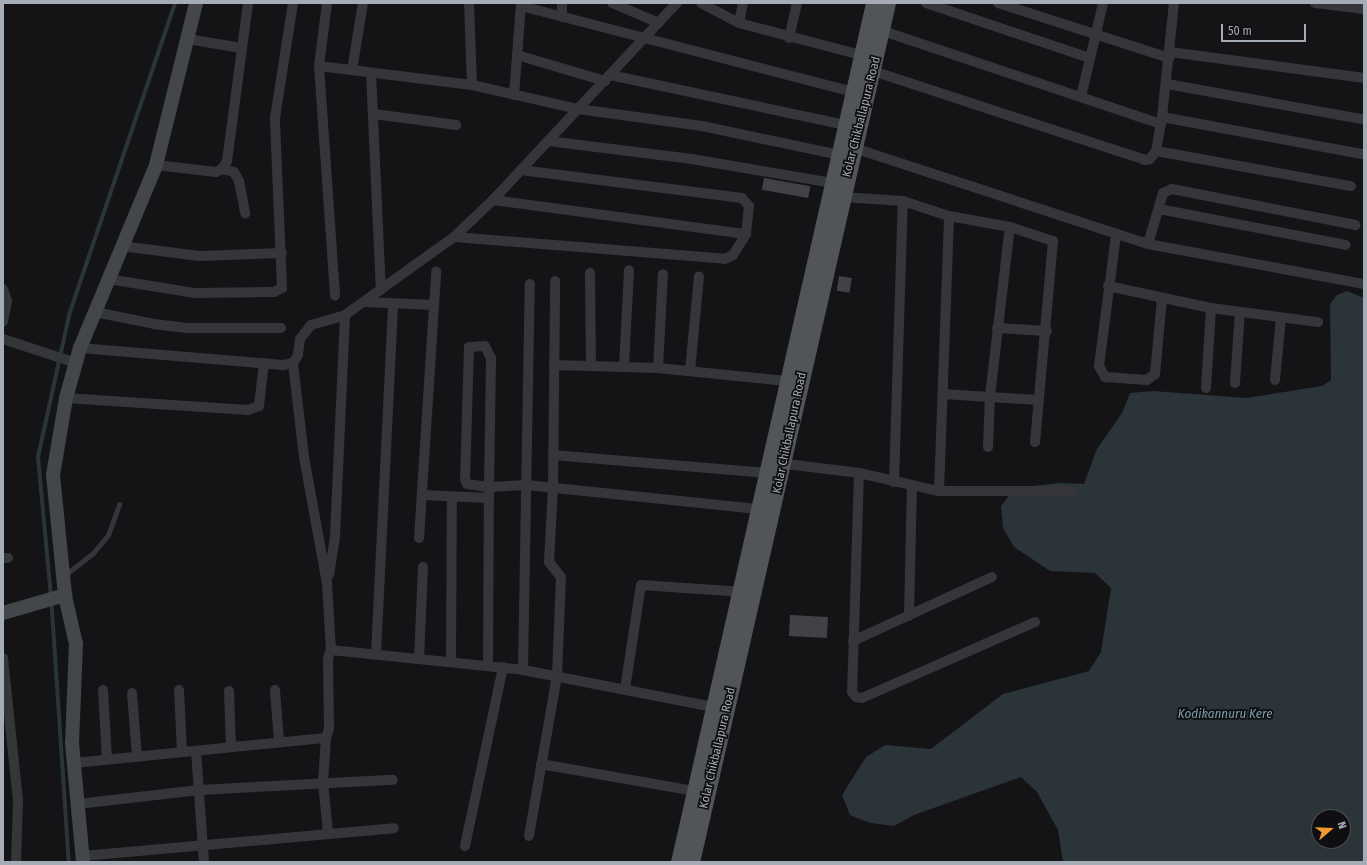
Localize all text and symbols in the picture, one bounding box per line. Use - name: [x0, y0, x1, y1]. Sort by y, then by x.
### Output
- scale bar: [1223, 16, 1308, 42]
- text: 50 m: [1228, 24, 1252, 38]
- street label: Kolar Chikballapura Road: [840, 55, 884, 179]
- street label: Kolar Chikballapura Road: [770, 371, 810, 495]
- street label: Kolar Chikballapura Road: [697, 686, 739, 810]
- water label: Kodikannuru Kere: [1178, 706, 1272, 722]
- north arrow: [1311, 809, 1351, 849]
- text: N: [1335, 820, 1349, 830]

